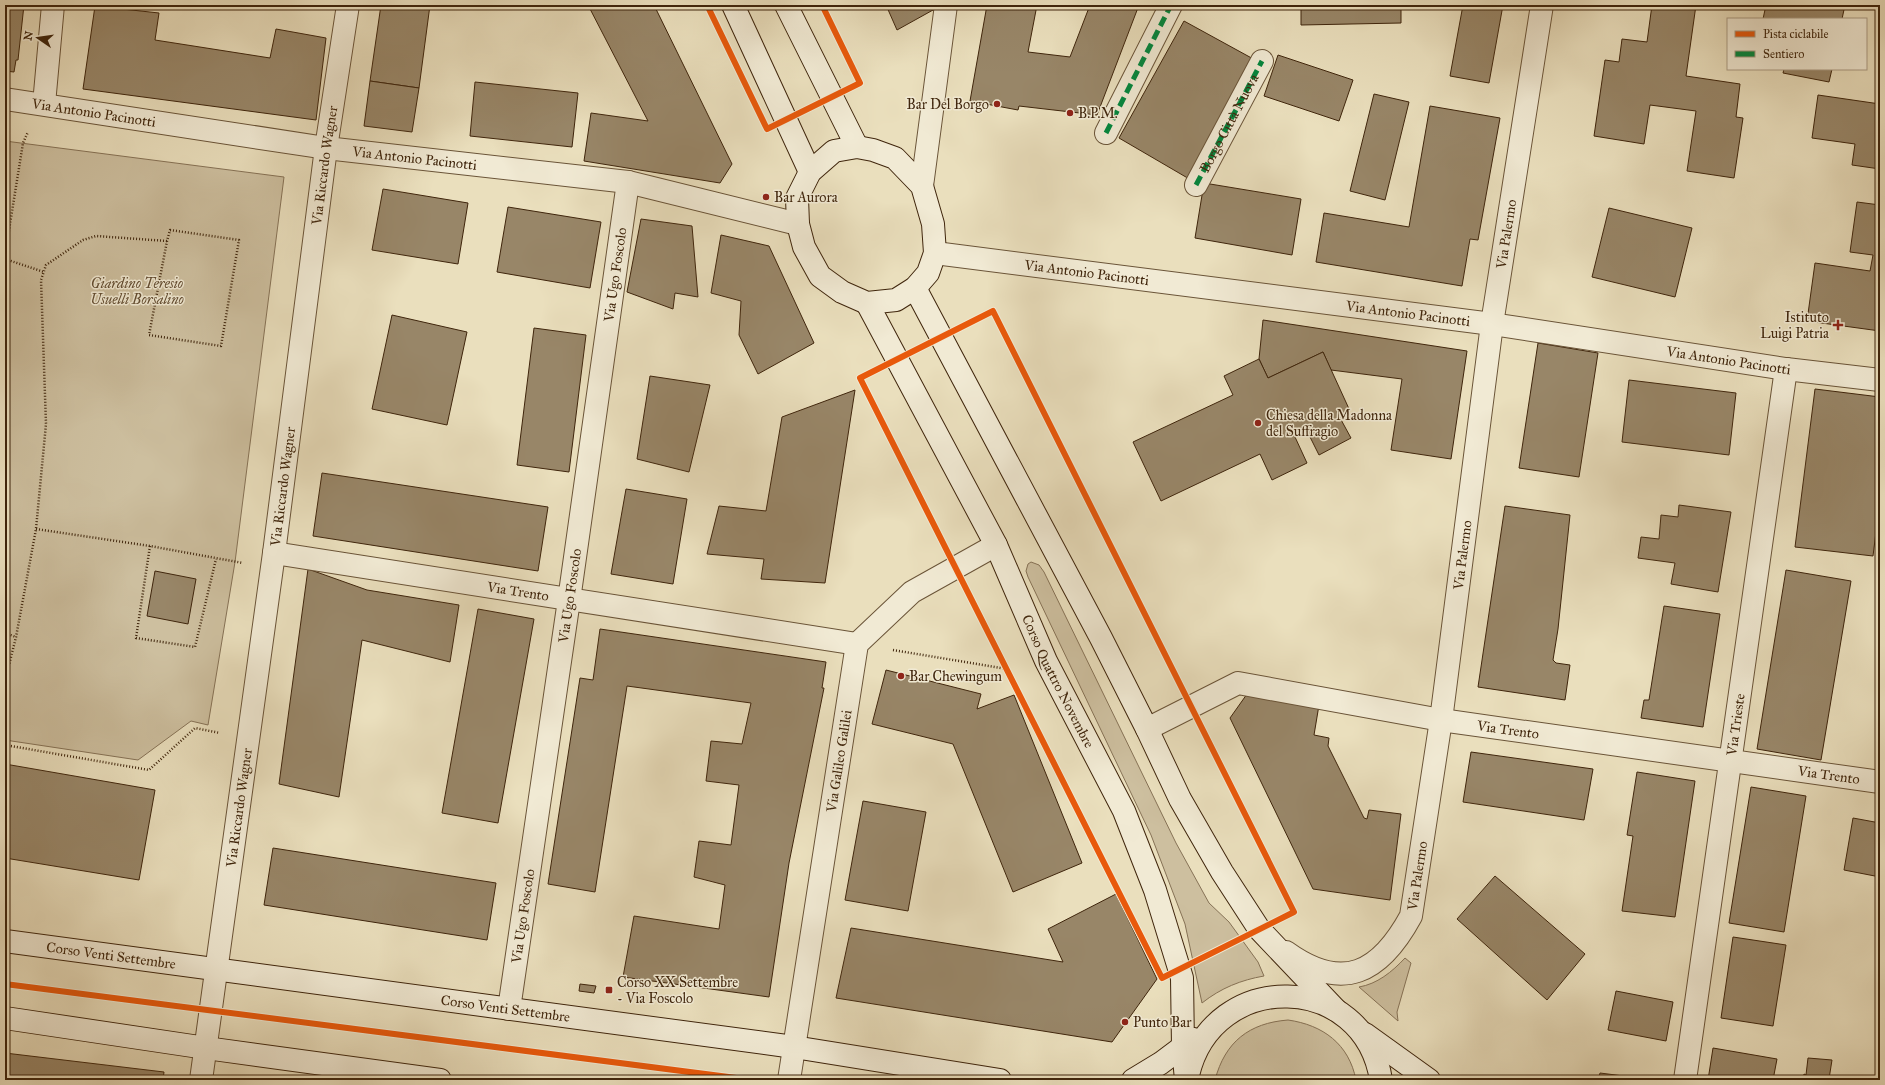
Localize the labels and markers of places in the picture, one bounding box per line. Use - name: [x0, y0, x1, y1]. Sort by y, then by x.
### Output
- place label: Bar Del Borgo: [907, 96, 989, 113]
- marker: Bar Del Borgo: [992, 99, 1002, 109]
- place label: B.P.M.: [1078, 105, 1118, 122]
- marker: B.P.M.: [1065, 108, 1075, 118]
- place label: Bar Aurora: [774, 189, 838, 206]
- marker: Bar Aurora: [761, 192, 771, 202]
- place label: Istituto Luigi Patria: [1760, 309, 1829, 342]
- marker: Istituto Luigi Patria: [1832, 319, 1844, 331]
- place label: Chiesa della Madonna del Suffragio: [1266, 407, 1392, 440]
- marker: Chiesa della Madonna del Suffragio: [1253, 418, 1263, 428]
- place label: Bar Chewingum: [909, 668, 1002, 685]
- marker: Bar Chewingum: [896, 671, 906, 681]
- place label: Corso XX Settembre - Via Foscolo: [617, 974, 738, 1007]
- marker: Corso XX Settembre - Via Foscolo: [604, 985, 614, 995]
- place label: Punto Bar: [1133, 1014, 1192, 1031]
- marker: Punto Bar: [1120, 1017, 1130, 1027]

